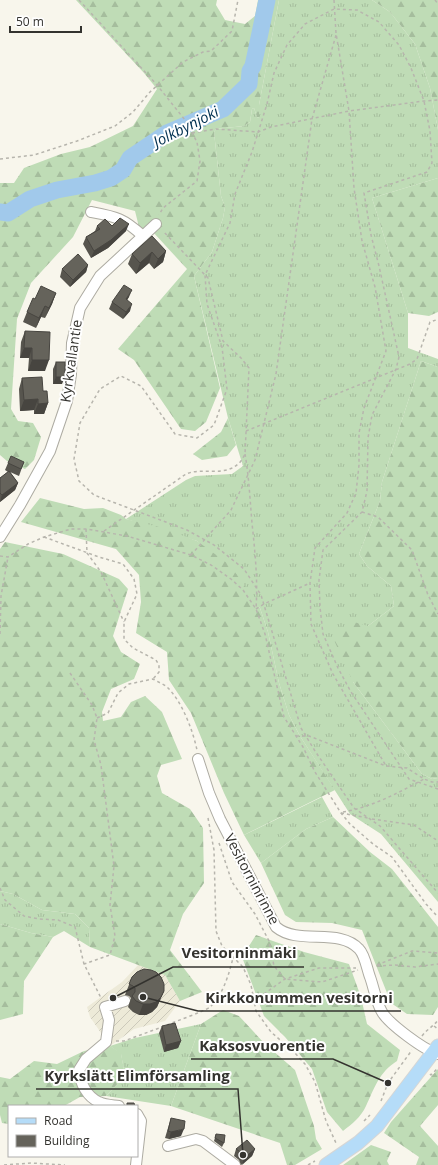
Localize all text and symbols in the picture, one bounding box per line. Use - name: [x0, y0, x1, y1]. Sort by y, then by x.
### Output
- scale bar: [10, 8, 81, 34]
- text: 50 m: [16, 13, 44, 30]
- water label: Jolkbynjoki: [147, 101, 222, 153]
- street label: Kyrkvallantie: [55, 318, 86, 403]
- street label: Vesitorninrinne: [220, 830, 284, 928]
- callout: Vesitorninmäki: [173, 940, 304, 967]
- text: Vesitorninmäki: [181, 942, 297, 962]
- callout: Kirkkonummen vesitorni: [198, 984, 401, 1011]
- text: Kirkkonummen vesitorni: [205, 987, 393, 1007]
- callout: Kaksosvuorentie: [191, 1032, 333, 1059]
- text: Kaksosvuorentie: [199, 1035, 325, 1055]
- callout: Kyrkslätt Elimförsamling: [36, 1062, 238, 1089]
- text: Kyrkslätt Elimförsamling: [44, 1065, 230, 1085]
- legend: [8, 1105, 138, 1157]
- text: Road: [44, 1112, 73, 1129]
- text: Building: [44, 1132, 90, 1149]

